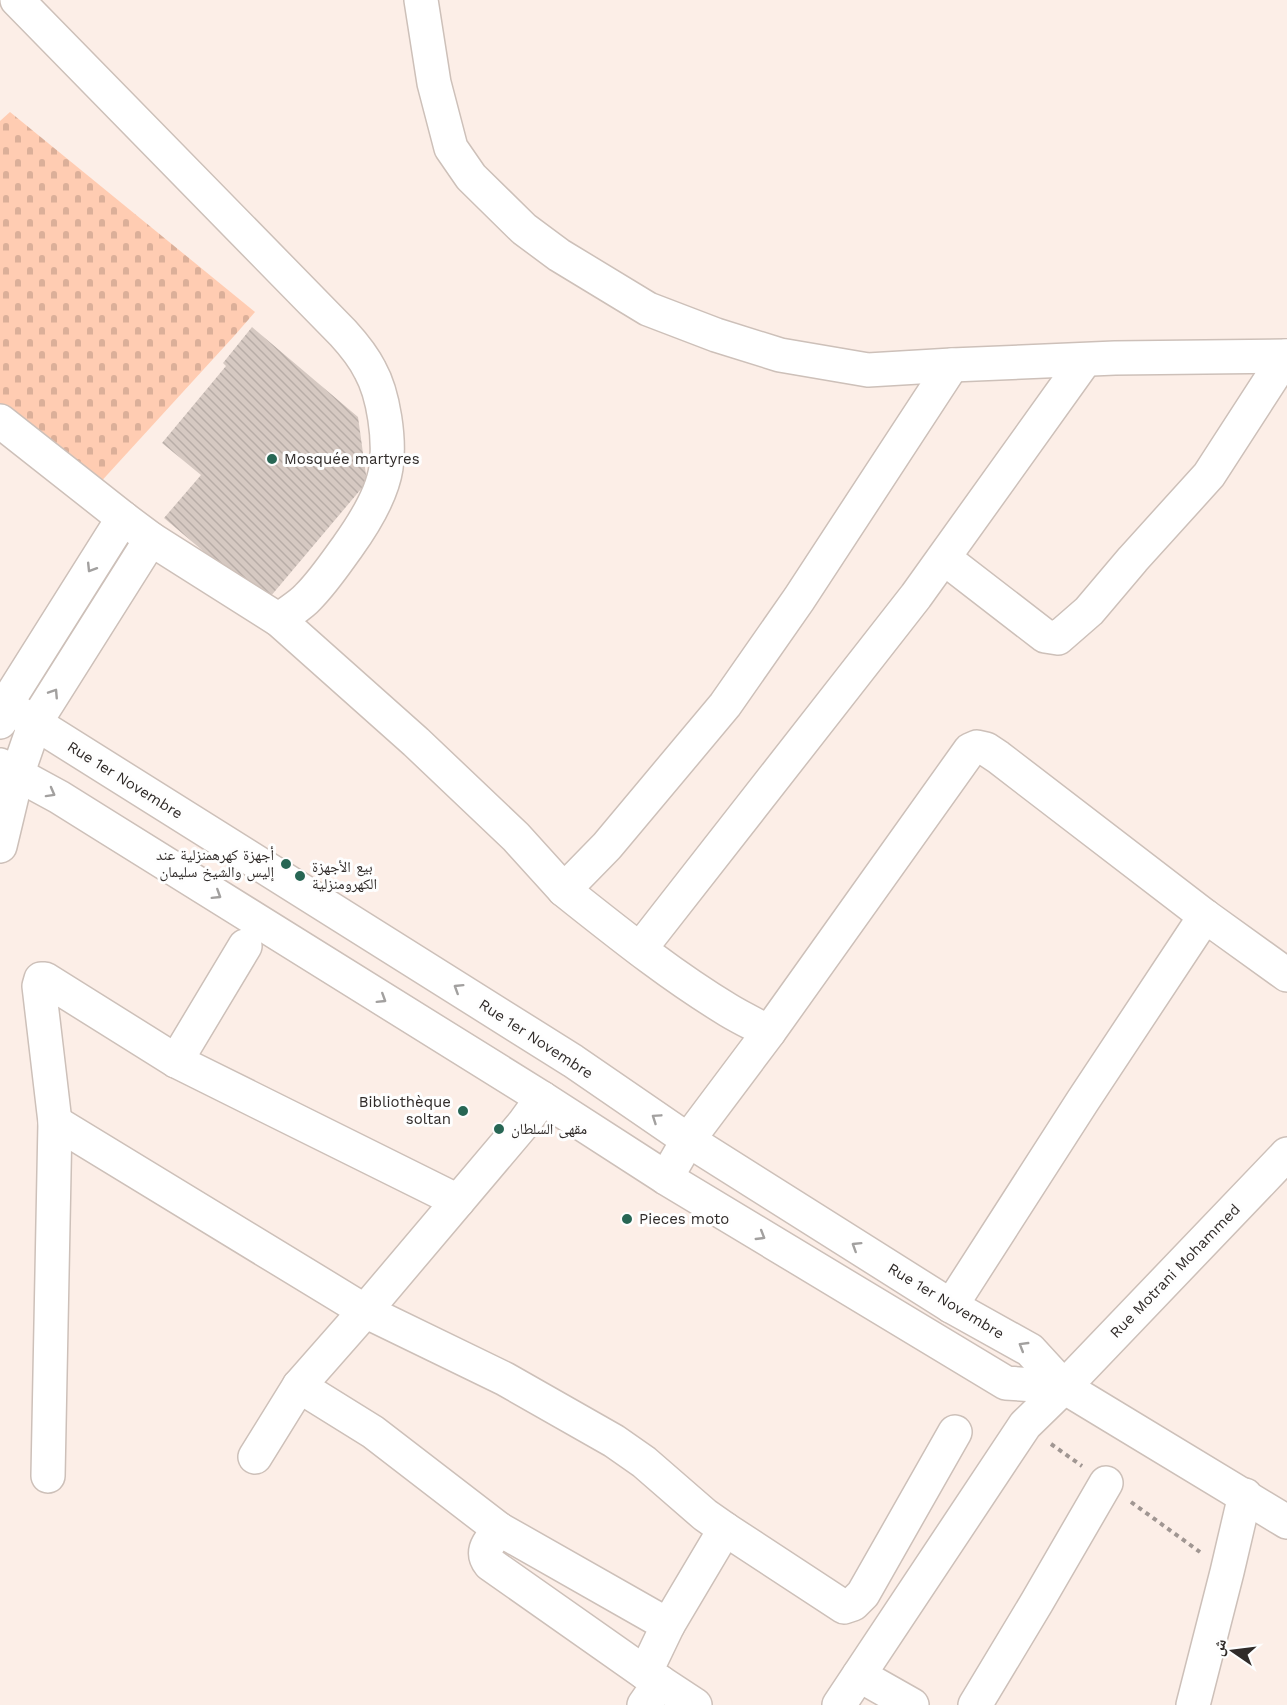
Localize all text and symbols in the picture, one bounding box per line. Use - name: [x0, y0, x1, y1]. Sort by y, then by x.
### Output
- place label: Mosquée martyres: [284, 450, 420, 468]
- marker: Mosquée martyres: [265, 452, 279, 466]
- one-way arrow: [87, 562, 99, 572]
- one-way arrow: [46, 689, 57, 700]
- street label: Rue 1er Novembre: [64, 737, 186, 823]
- one-way arrow: [45, 786, 55, 797]
- place label: أجهزة كهرهمنزلية عند إليس والشيخ سليمان: [156, 846, 274, 882]
- marker: أجهزة كهرهمنزلية عند إليس والشيخ سليمان: [279, 857, 293, 871]
- place label: بيع الأجهزة الكهرومنزلية: [312, 858, 377, 893]
- marker: بيع الأجهزة الكهرومنزلية: [293, 869, 307, 883]
- one-way arrow: [211, 888, 221, 900]
- one-way arrow: [454, 984, 464, 996]
- one-way arrow: [376, 991, 387, 1002]
- street label: Rue 1er Novembre: [476, 995, 596, 1083]
- place label: Bibliothèque soltan: [359, 1093, 451, 1128]
- marker: Bibliothèque soltan: [456, 1104, 470, 1118]
- one-way arrow: [652, 1114, 663, 1125]
- place label: مقهى السلطان: [511, 1120, 587, 1139]
- marker: مقهى السلطان: [492, 1122, 506, 1136]
- street label: Rue Motrani Mohammed: [1106, 1200, 1244, 1342]
- place label: Pieces moto: [639, 1210, 729, 1228]
- marker: Pieces moto: [620, 1212, 634, 1226]
- one-way arrow: [755, 1228, 765, 1240]
- one-way arrow: [852, 1242, 863, 1253]
- street label: Rue 1er Novembre: [885, 1259, 1007, 1343]
- one-way arrow: [1018, 1343, 1029, 1354]
- north arrow: [1203, 1621, 1263, 1681]
- text: ش: [1208, 1637, 1230, 1658]

